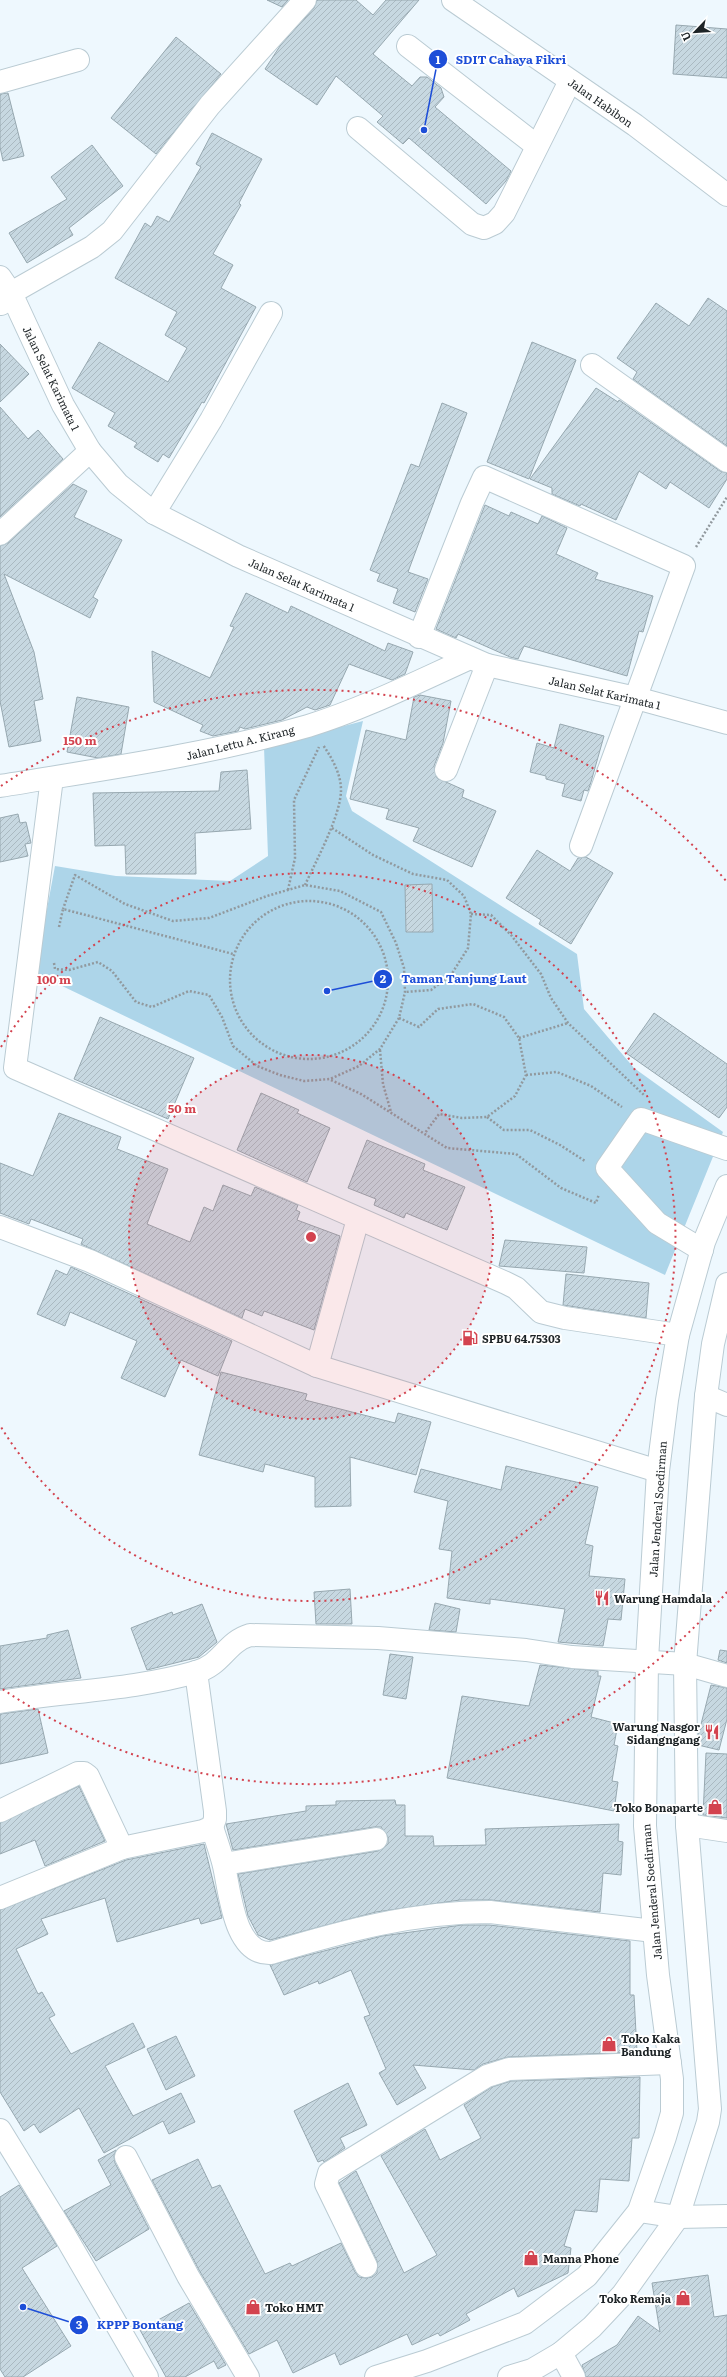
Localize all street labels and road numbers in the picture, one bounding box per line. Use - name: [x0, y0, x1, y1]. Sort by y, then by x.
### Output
- street label: Jalan Habibon: [565, 74, 637, 130]
- street label: Jalan Selat Karimata 1: [20, 323, 85, 434]
- street label: Jalan Selat Karimata 1: [246, 553, 358, 615]
- street label: Jalan Selat Karimata 1: [547, 671, 663, 713]
- street label: Jalan Lettu A. Kirang: [184, 721, 297, 763]
- street label: Jalan Jenderal Soedirman: [644, 1440, 670, 1578]
- street label: Jalan Jenderal Soedirman: [637, 1823, 665, 1961]

